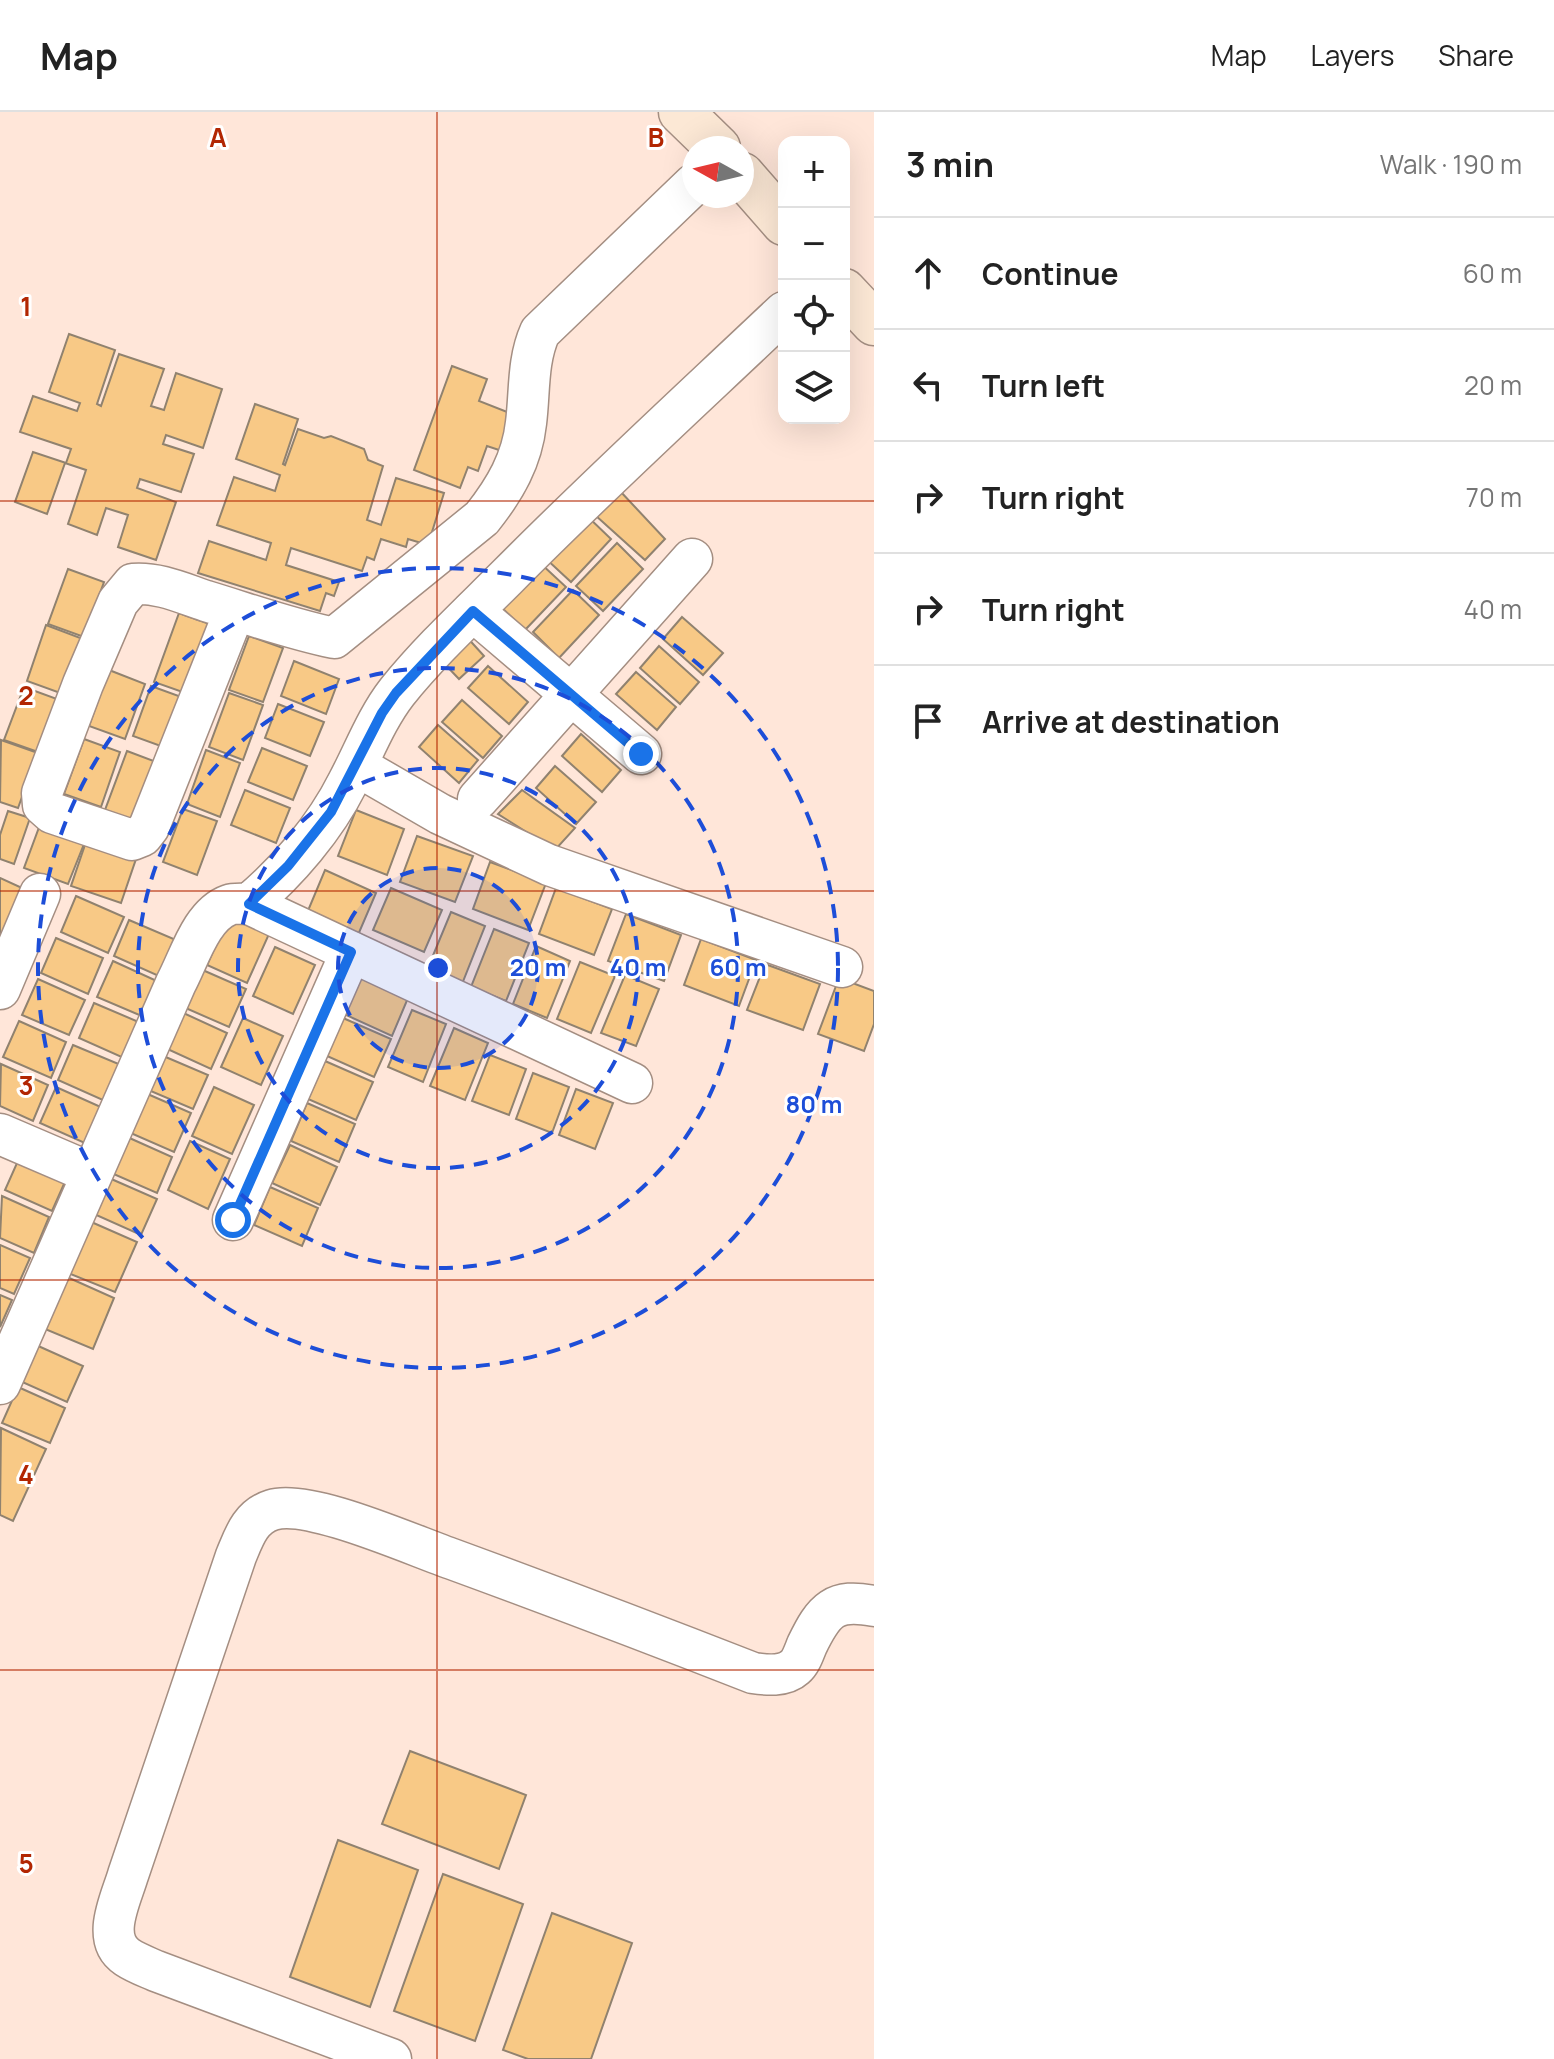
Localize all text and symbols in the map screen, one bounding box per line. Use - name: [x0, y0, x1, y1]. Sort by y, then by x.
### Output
- text: Map: [40, 29, 118, 81]
- text: Map: [1211, 36, 1267, 74]
- text: Layers: [1311, 36, 1394, 74]
- text: Share: [1438, 36, 1514, 74]
- text: A: [209, 119, 227, 155]
- text: B: [648, 119, 664, 155]
- north arrow: [682, 136, 754, 208]
- map controls: [778, 136, 850, 424]
- button: +: [778, 136, 850, 208]
- text: 3 min: [906, 141, 994, 187]
- text: Walk · 190 m: [1380, 146, 1522, 182]
- button: −: [778, 208, 850, 280]
- icon: ahead: [906, 251, 950, 295]
- text: Continue: [982, 253, 1118, 294]
- text: 60 m: [1463, 255, 1522, 291]
- button: locate: [778, 280, 850, 352]
- text: 1: [20, 288, 32, 324]
- button: layers: [778, 352, 850, 424]
- icon: left: [906, 363, 950, 407]
- text: Turn left: [982, 365, 1105, 406]
- text: 20 m: [1464, 367, 1522, 403]
- icon: right: [906, 475, 950, 519]
- text: Turn right: [982, 477, 1125, 518]
- text: 70 m: [1466, 479, 1522, 515]
- icon: right: [906, 587, 950, 631]
- text: Turn right: [982, 589, 1125, 630]
- text: 40 m: [1464, 591, 1522, 627]
- text: 2: [18, 677, 34, 713]
- icon: arrive: [906, 699, 950, 743]
- text: Arrive at destination: [982, 701, 1280, 742]
- route end: [623, 736, 659, 772]
- text: 20 m: [510, 950, 566, 983]
- text: 40 m: [610, 950, 666, 983]
- text: 60 m: [709, 950, 767, 983]
- centre of rings: [424, 954, 452, 982]
- text: 3: [18, 1067, 34, 1103]
- text: 80 m: [786, 1087, 842, 1120]
- route start: [215, 1202, 251, 1238]
- text: 4: [18, 1456, 34, 1492]
- text: 5: [18, 1845, 34, 1881]

